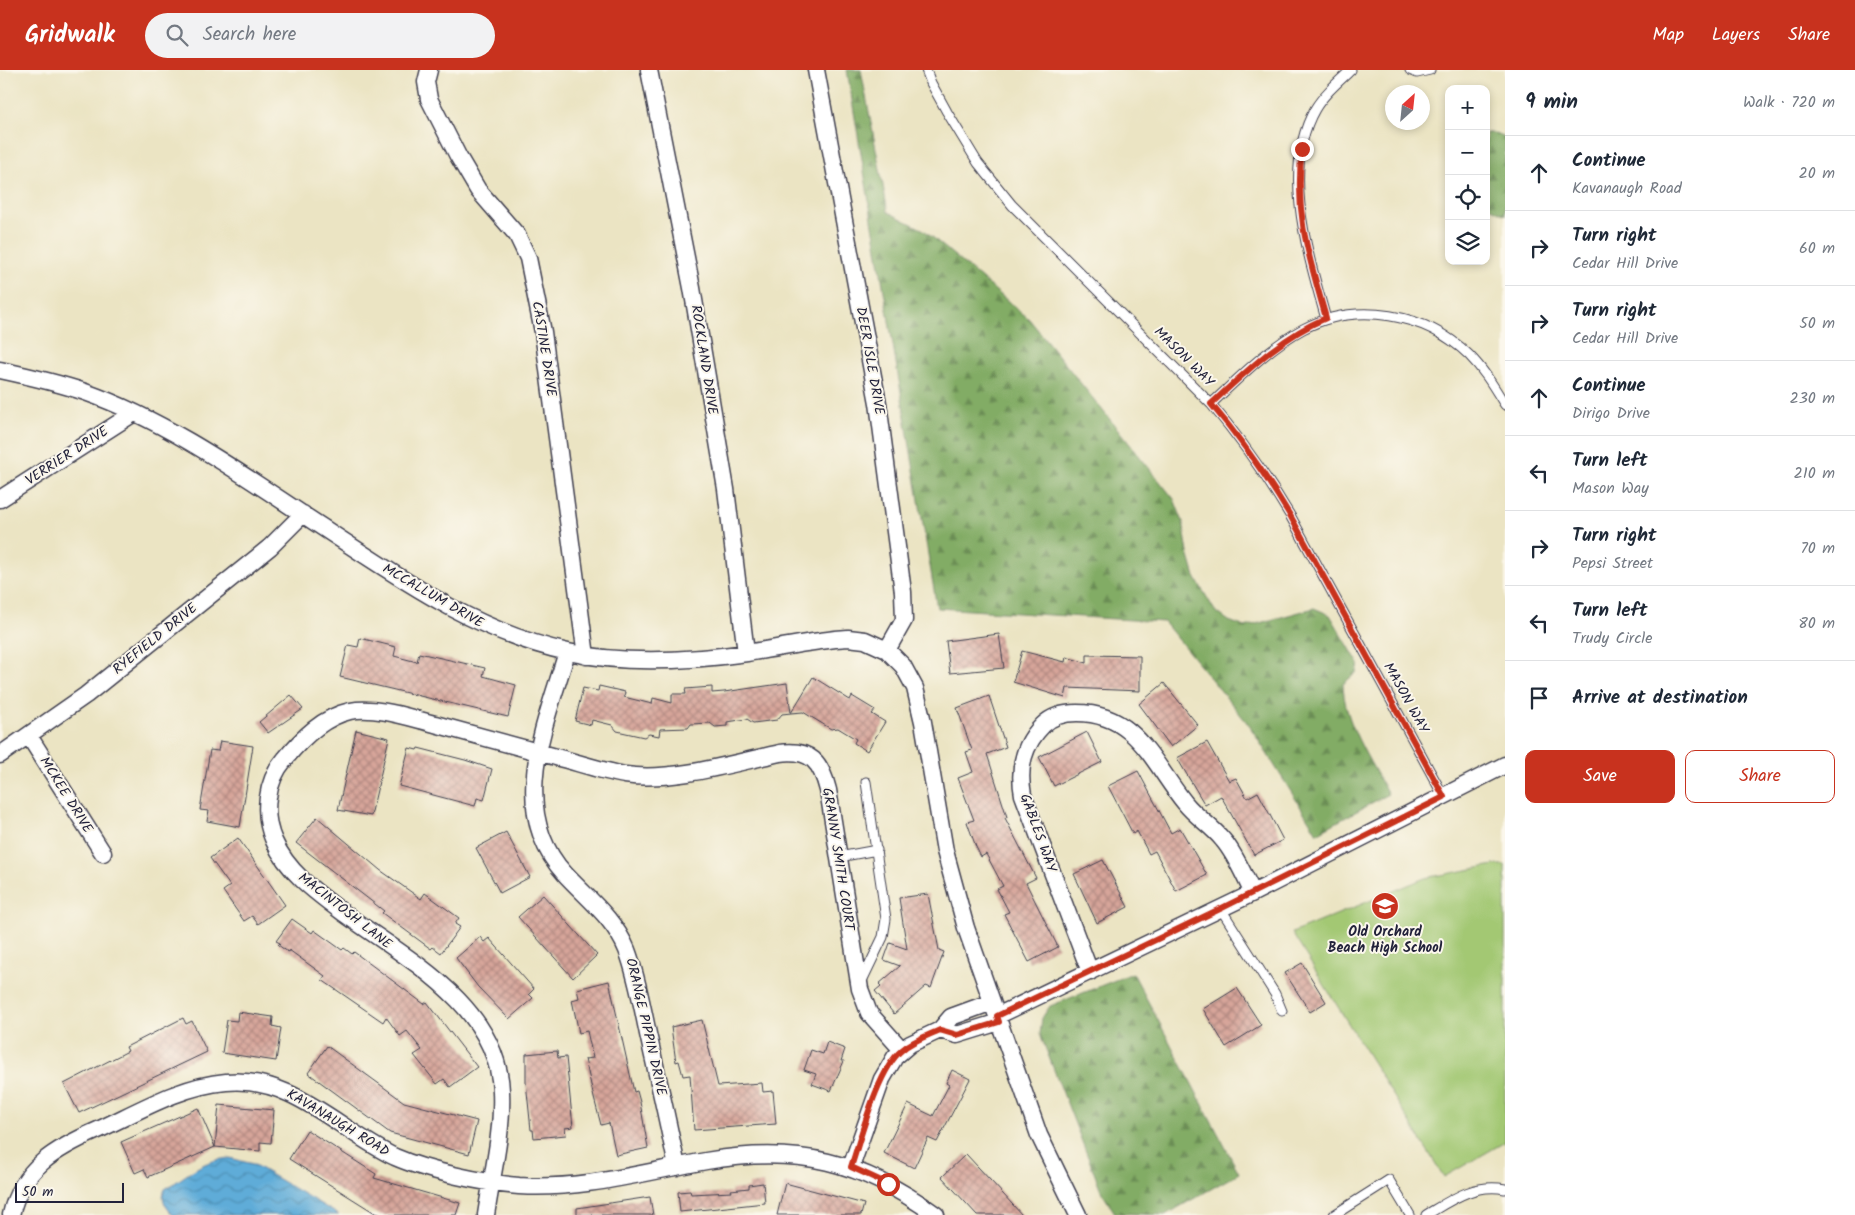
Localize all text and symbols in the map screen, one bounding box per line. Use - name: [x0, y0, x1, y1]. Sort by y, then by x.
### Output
- search box: [145, 13, 495, 58]
- text: Gridwalk: [25, 16, 115, 55]
- text: Search here: [203, 20, 296, 50]
- icon: search: [163, 21, 191, 49]
- text: Map: [1653, 21, 1684, 50]
- text: Layers: [1712, 21, 1760, 50]
- text: Share: [1788, 21, 1830, 50]
- north arrow: [1385, 85, 1430, 130]
- map controls: [1445, 85, 1490, 265]
- button: +: [1445, 85, 1490, 130]
- text: 9 min: [1525, 86, 1578, 119]
- text: Walk · 720 m: [1743, 90, 1835, 115]
- button: −: [1445, 130, 1490, 175]
- route end: [1291, 138, 1314, 161]
- text: Continue: [1572, 146, 1645, 176]
- icon: ahead: [1525, 159, 1553, 187]
- text: 20 m: [1799, 161, 1835, 186]
- button: locate: [1445, 175, 1490, 220]
- text: Kavanaugh Road: [1572, 176, 1682, 201]
- button: layers: [1445, 220, 1490, 265]
- text: Turn right: [1572, 221, 1657, 251]
- icon: right: [1525, 234, 1553, 262]
- text: 60 m: [1799, 236, 1835, 261]
- text: Cedar Hill Drive: [1572, 251, 1678, 276]
- text: Turn right: [1572, 296, 1657, 326]
- street label: CASTINE DRIVE: [526, 300, 563, 399]
- street label: ROCKLAND DRIVE: [684, 304, 724, 417]
- street label: DEER ISLE DRIVE: [850, 305, 890, 418]
- icon: right: [1525, 309, 1553, 337]
- text: 50 m: [1799, 311, 1835, 336]
- street label: MASON WAY: [1149, 322, 1220, 393]
- text: Cedar Hill Drive: [1572, 326, 1678, 351]
- text: Continue: [1572, 371, 1645, 401]
- icon: ahead: [1525, 384, 1553, 412]
- text: 230 m: [1789, 386, 1835, 411]
- text: Dirigo Drive: [1572, 401, 1650, 426]
- street label: VERRIER DRIVE: [21, 420, 114, 491]
- text: Turn left: [1572, 446, 1647, 476]
- icon: left: [1525, 459, 1553, 487]
- text: 210 m: [1794, 461, 1835, 486]
- text: Mason Way: [1572, 476, 1649, 501]
- text: Turn right: [1572, 521, 1657, 551]
- icon: right: [1525, 534, 1553, 562]
- text: 70 m: [1800, 536, 1835, 561]
- text: Pepsi Street: [1572, 551, 1653, 576]
- street label: MCCALLUM DRIVE: [378, 558, 488, 634]
- text: Turn left: [1572, 596, 1647, 626]
- street label: RYEFIELD DRIVE: [108, 597, 203, 680]
- icon: left: [1525, 609, 1553, 637]
- text: 80 m: [1798, 611, 1835, 636]
- text: Trudy Circle: [1572, 626, 1652, 651]
- street label: MASON WAY: [1377, 658, 1435, 738]
- text: Arrive at destination: [1572, 683, 1748, 713]
- icon: arrive: [1525, 684, 1553, 712]
- button: Save: [1525, 750, 1675, 803]
- button: Share: [1685, 750, 1835, 803]
- street label: MCKEE DRIVE: [34, 752, 99, 838]
- street label: GRANNY SMITH COURT: [816, 786, 860, 933]
- street label: GABLES WAY: [1014, 791, 1063, 876]
- street label: MACINTOSH LANE: [293, 867, 397, 955]
- school or university icon: Old Orchard Beach High School: [1370, 891, 1400, 921]
- place label: Old Orchard Beach High School: [1328, 921, 1443, 959]
- street label: ORANGE PIPPIN DRIVE: [619, 956, 673, 1099]
- street label: KAVANAUGH ROAD: [282, 1083, 394, 1163]
- route start: [877, 1173, 900, 1196]
- scale bar: [15, 1180, 124, 1203]
- text: 50 m: [22, 1181, 53, 1203]

